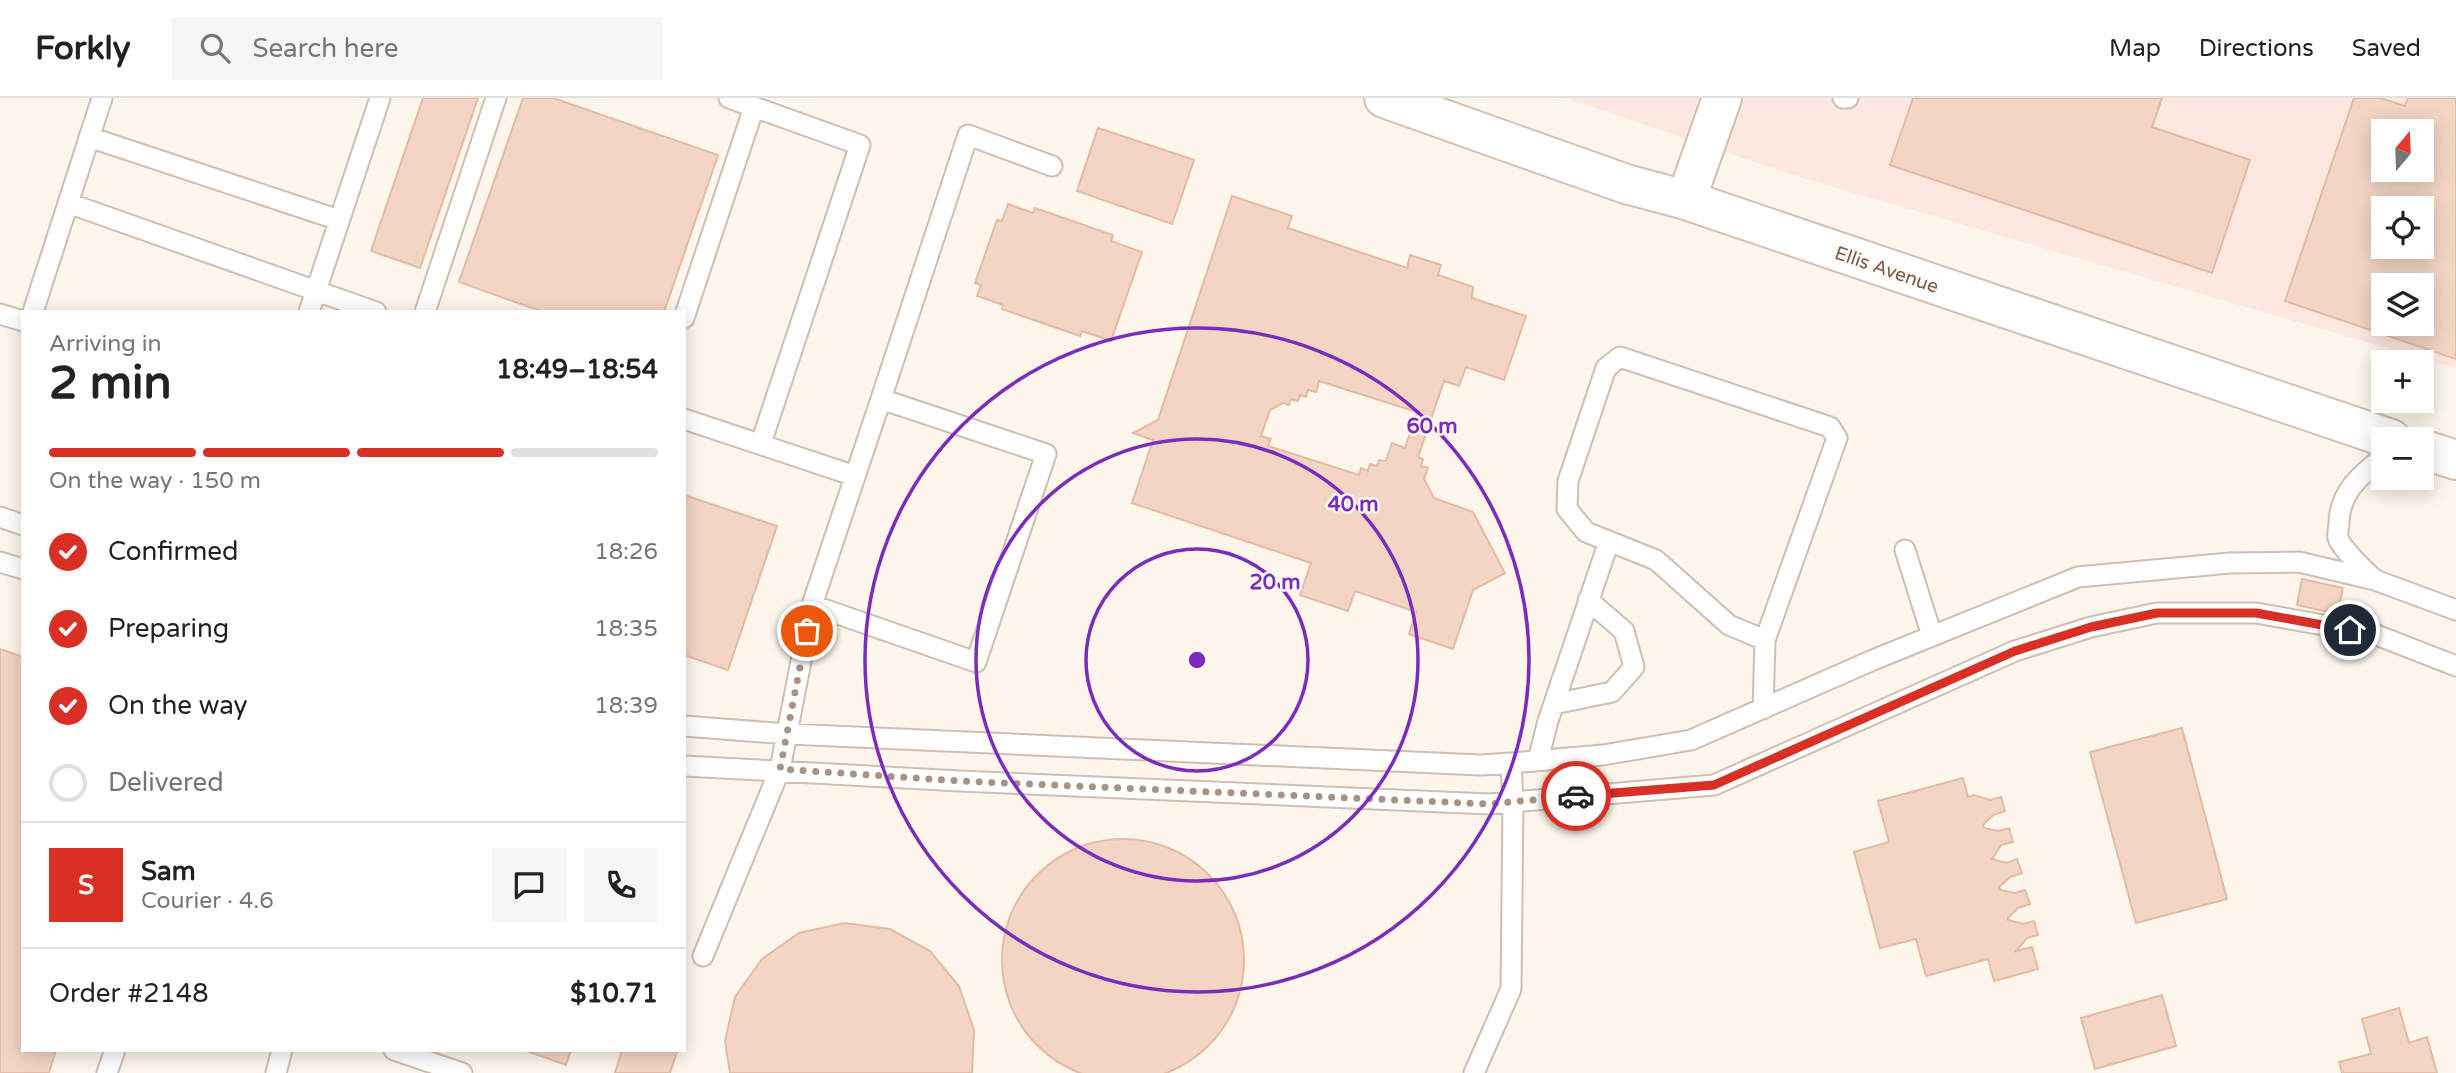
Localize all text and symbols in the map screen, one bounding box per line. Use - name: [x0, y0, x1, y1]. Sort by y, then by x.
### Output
- search box: [172, 17, 662, 80]
- text: Forkly: [35, 29, 130, 68]
- icon: search: [196, 29, 234, 67]
- text: Search here: [252, 33, 399, 64]
- text: Map: [2109, 34, 2161, 63]
- text: Directions: [2199, 34, 2314, 63]
- text: Saved: [2352, 34, 2421, 63]
- north arrow: [2371, 119, 2434, 182]
- map controls: [2371, 119, 2434, 490]
- button: locate: [2371, 196, 2434, 259]
- street label: Ellis Avenue: [1832, 242, 1941, 298]
- button: layers: [2371, 273, 2434, 336]
- text: Arriving in: [49, 330, 162, 358]
- button: +: [2371, 350, 2434, 413]
- text: 18:49–18:54: [496, 354, 658, 385]
- text: 2 min: [49, 356, 172, 411]
- text: 60 m: [1406, 414, 1458, 439]
- button: −: [2371, 427, 2434, 490]
- text: On the way · 150 m: [49, 467, 261, 495]
- text: 40 m: [1327, 492, 1379, 517]
- icon: check: [49, 533, 87, 571]
- text: Confirmed: [108, 536, 238, 567]
- text: 18:26: [594, 538, 658, 566]
- text: 20 m: [1249, 570, 1301, 595]
- pin: [2320, 600, 2380, 660]
- pin: [777, 601, 837, 661]
- icon: check: [49, 610, 87, 648]
- icon: home: [2331, 611, 2369, 649]
- icon: bag: [788, 612, 826, 650]
- text: Preparing: [108, 613, 229, 644]
- text: 18:35: [594, 615, 658, 643]
- centre of rings: [1185, 648, 1209, 672]
- icon: check: [49, 687, 87, 725]
- text: On the way: [108, 690, 248, 721]
- text: 18:39: [594, 692, 658, 720]
- courier: [1541, 761, 1611, 831]
- text: Delivered: [108, 767, 224, 798]
- icon: car: [1557, 777, 1595, 815]
- button: chat: [492, 848, 566, 922]
- button: phone: [584, 848, 658, 922]
- text: Sam: [141, 856, 196, 887]
- text: S: [78, 870, 94, 901]
- text: Courier · 4.6: [141, 887, 274, 915]
- text: Order #2148: [49, 978, 209, 1009]
- text: $10.71: [570, 978, 658, 1009]

